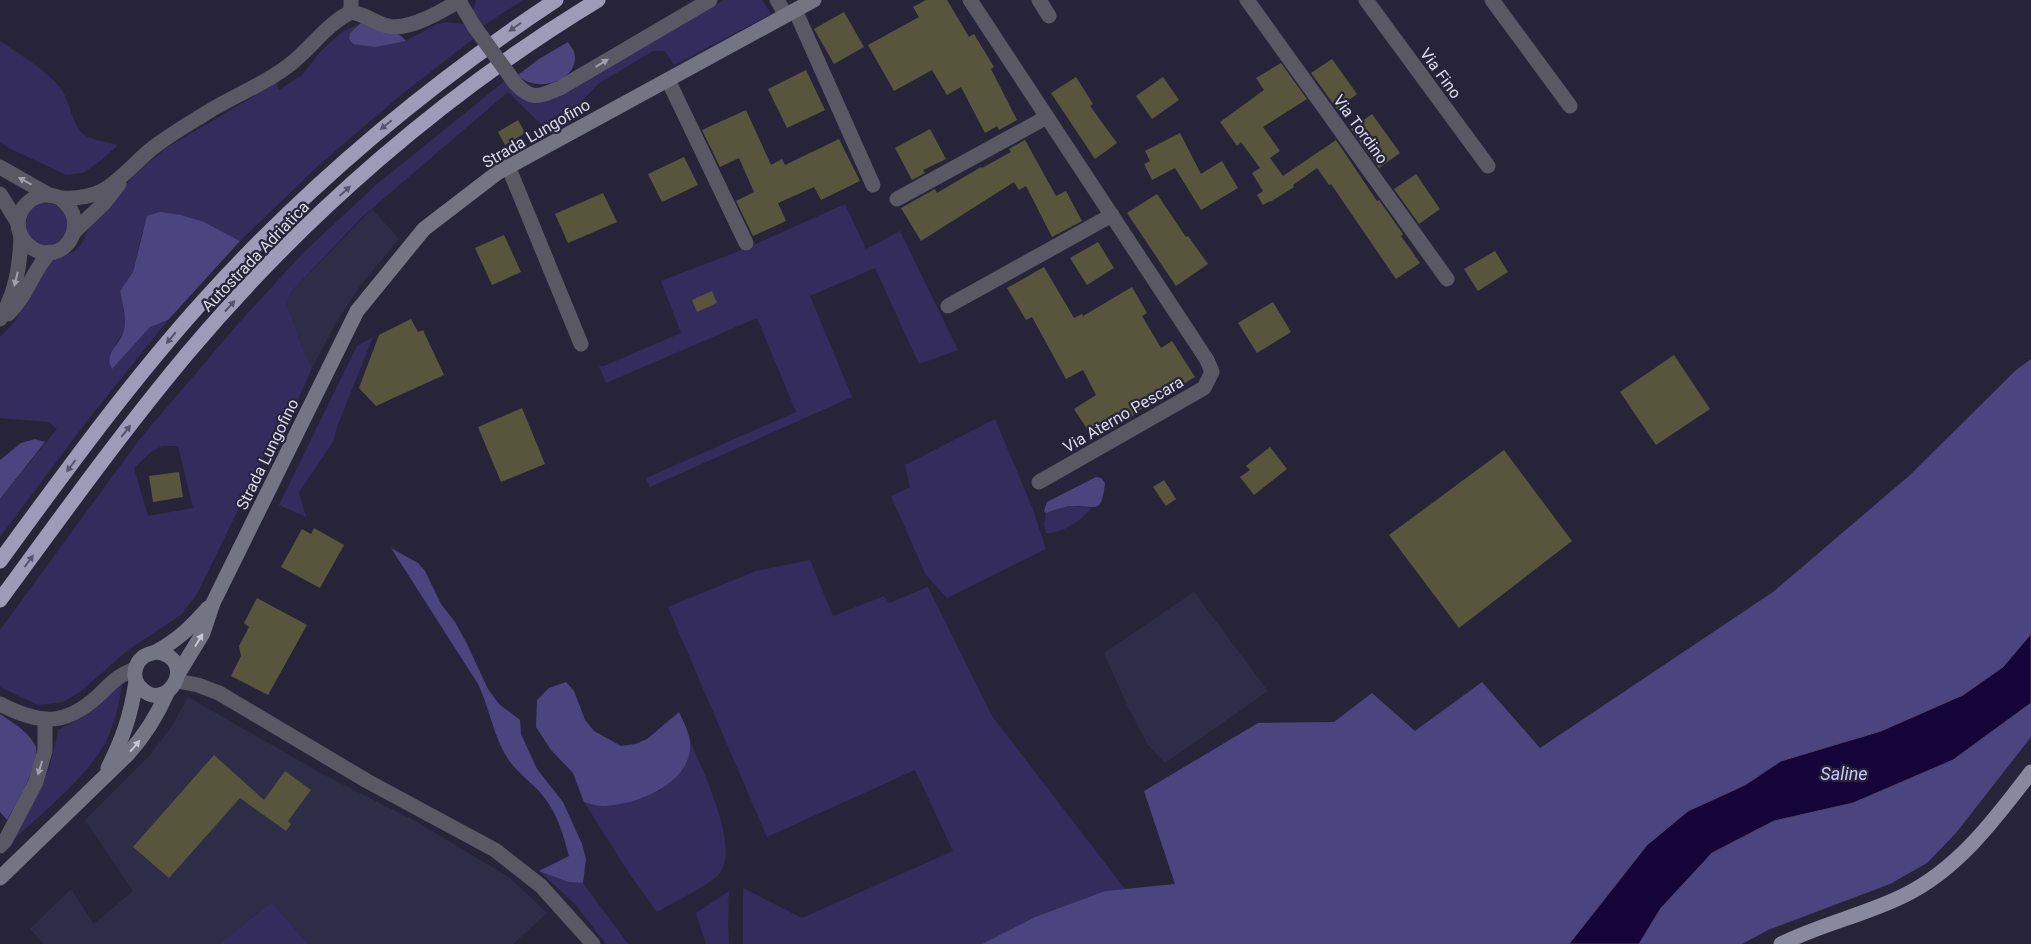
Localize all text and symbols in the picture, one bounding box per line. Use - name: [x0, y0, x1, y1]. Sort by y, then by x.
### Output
- one-way arrow: [508, 22, 522, 32]
- street label: Via Fino: [1416, 44, 1465, 102]
- one-way arrow: [595, 59, 608, 68]
- street label: Via Tordino: [1329, 91, 1392, 167]
- street label: Strada Lungofino: [479, 95, 593, 172]
- one-way arrow: [380, 120, 393, 131]
- one-way arrow: [17, 177, 32, 185]
- one-way arrow: [338, 185, 350, 197]
- street label: Autostrada Adriatica: [198, 197, 313, 315]
- one-way arrow: [12, 272, 20, 287]
- one-way arrow: [224, 300, 236, 312]
- one-way arrow: [166, 331, 177, 344]
- street label: Via Aterno Pescara: [1060, 372, 1187, 457]
- street label: Strada Lungofino: [232, 396, 303, 513]
- one-way arrow: [121, 424, 132, 437]
- one-way arrow: [66, 459, 76, 473]
- one-way arrow: [24, 554, 34, 568]
- one-way arrow: [194, 634, 203, 647]
- one-way arrow: [129, 740, 140, 752]
- one-way arrow: [36, 761, 44, 776]
- water label: Saline: [1820, 763, 1868, 784]

